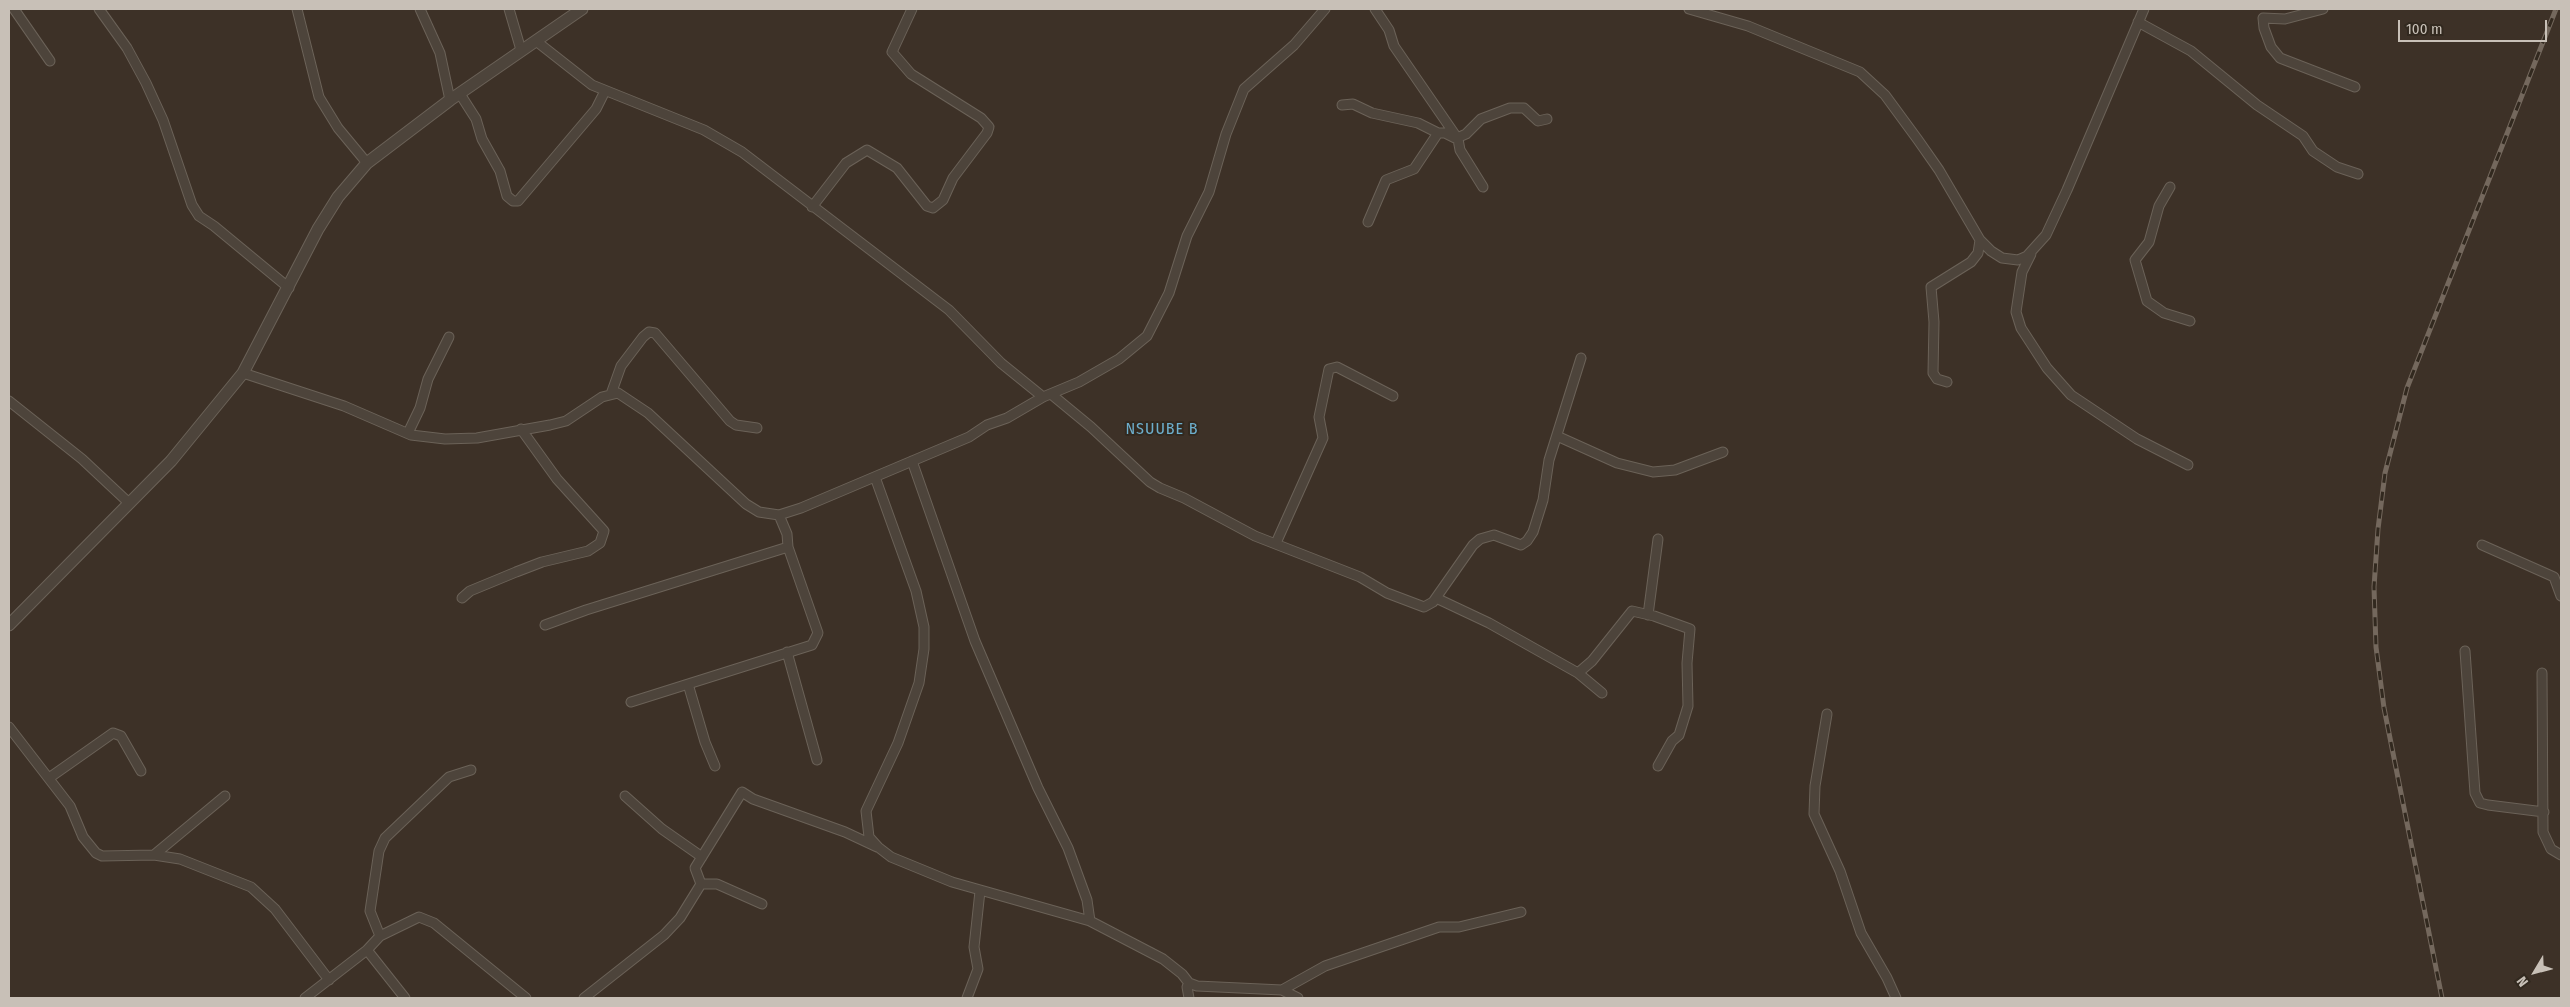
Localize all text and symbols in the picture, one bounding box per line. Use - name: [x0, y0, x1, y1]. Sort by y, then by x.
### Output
- scale bar: [2400, 10, 2549, 42]
- text: 100 m: [2406, 20, 2443, 38]
- district label: NSUUBE B: [1124, 420, 1200, 440]
- north arrow: [2510, 947, 2560, 997]
- text: N: [2513, 973, 2532, 990]

